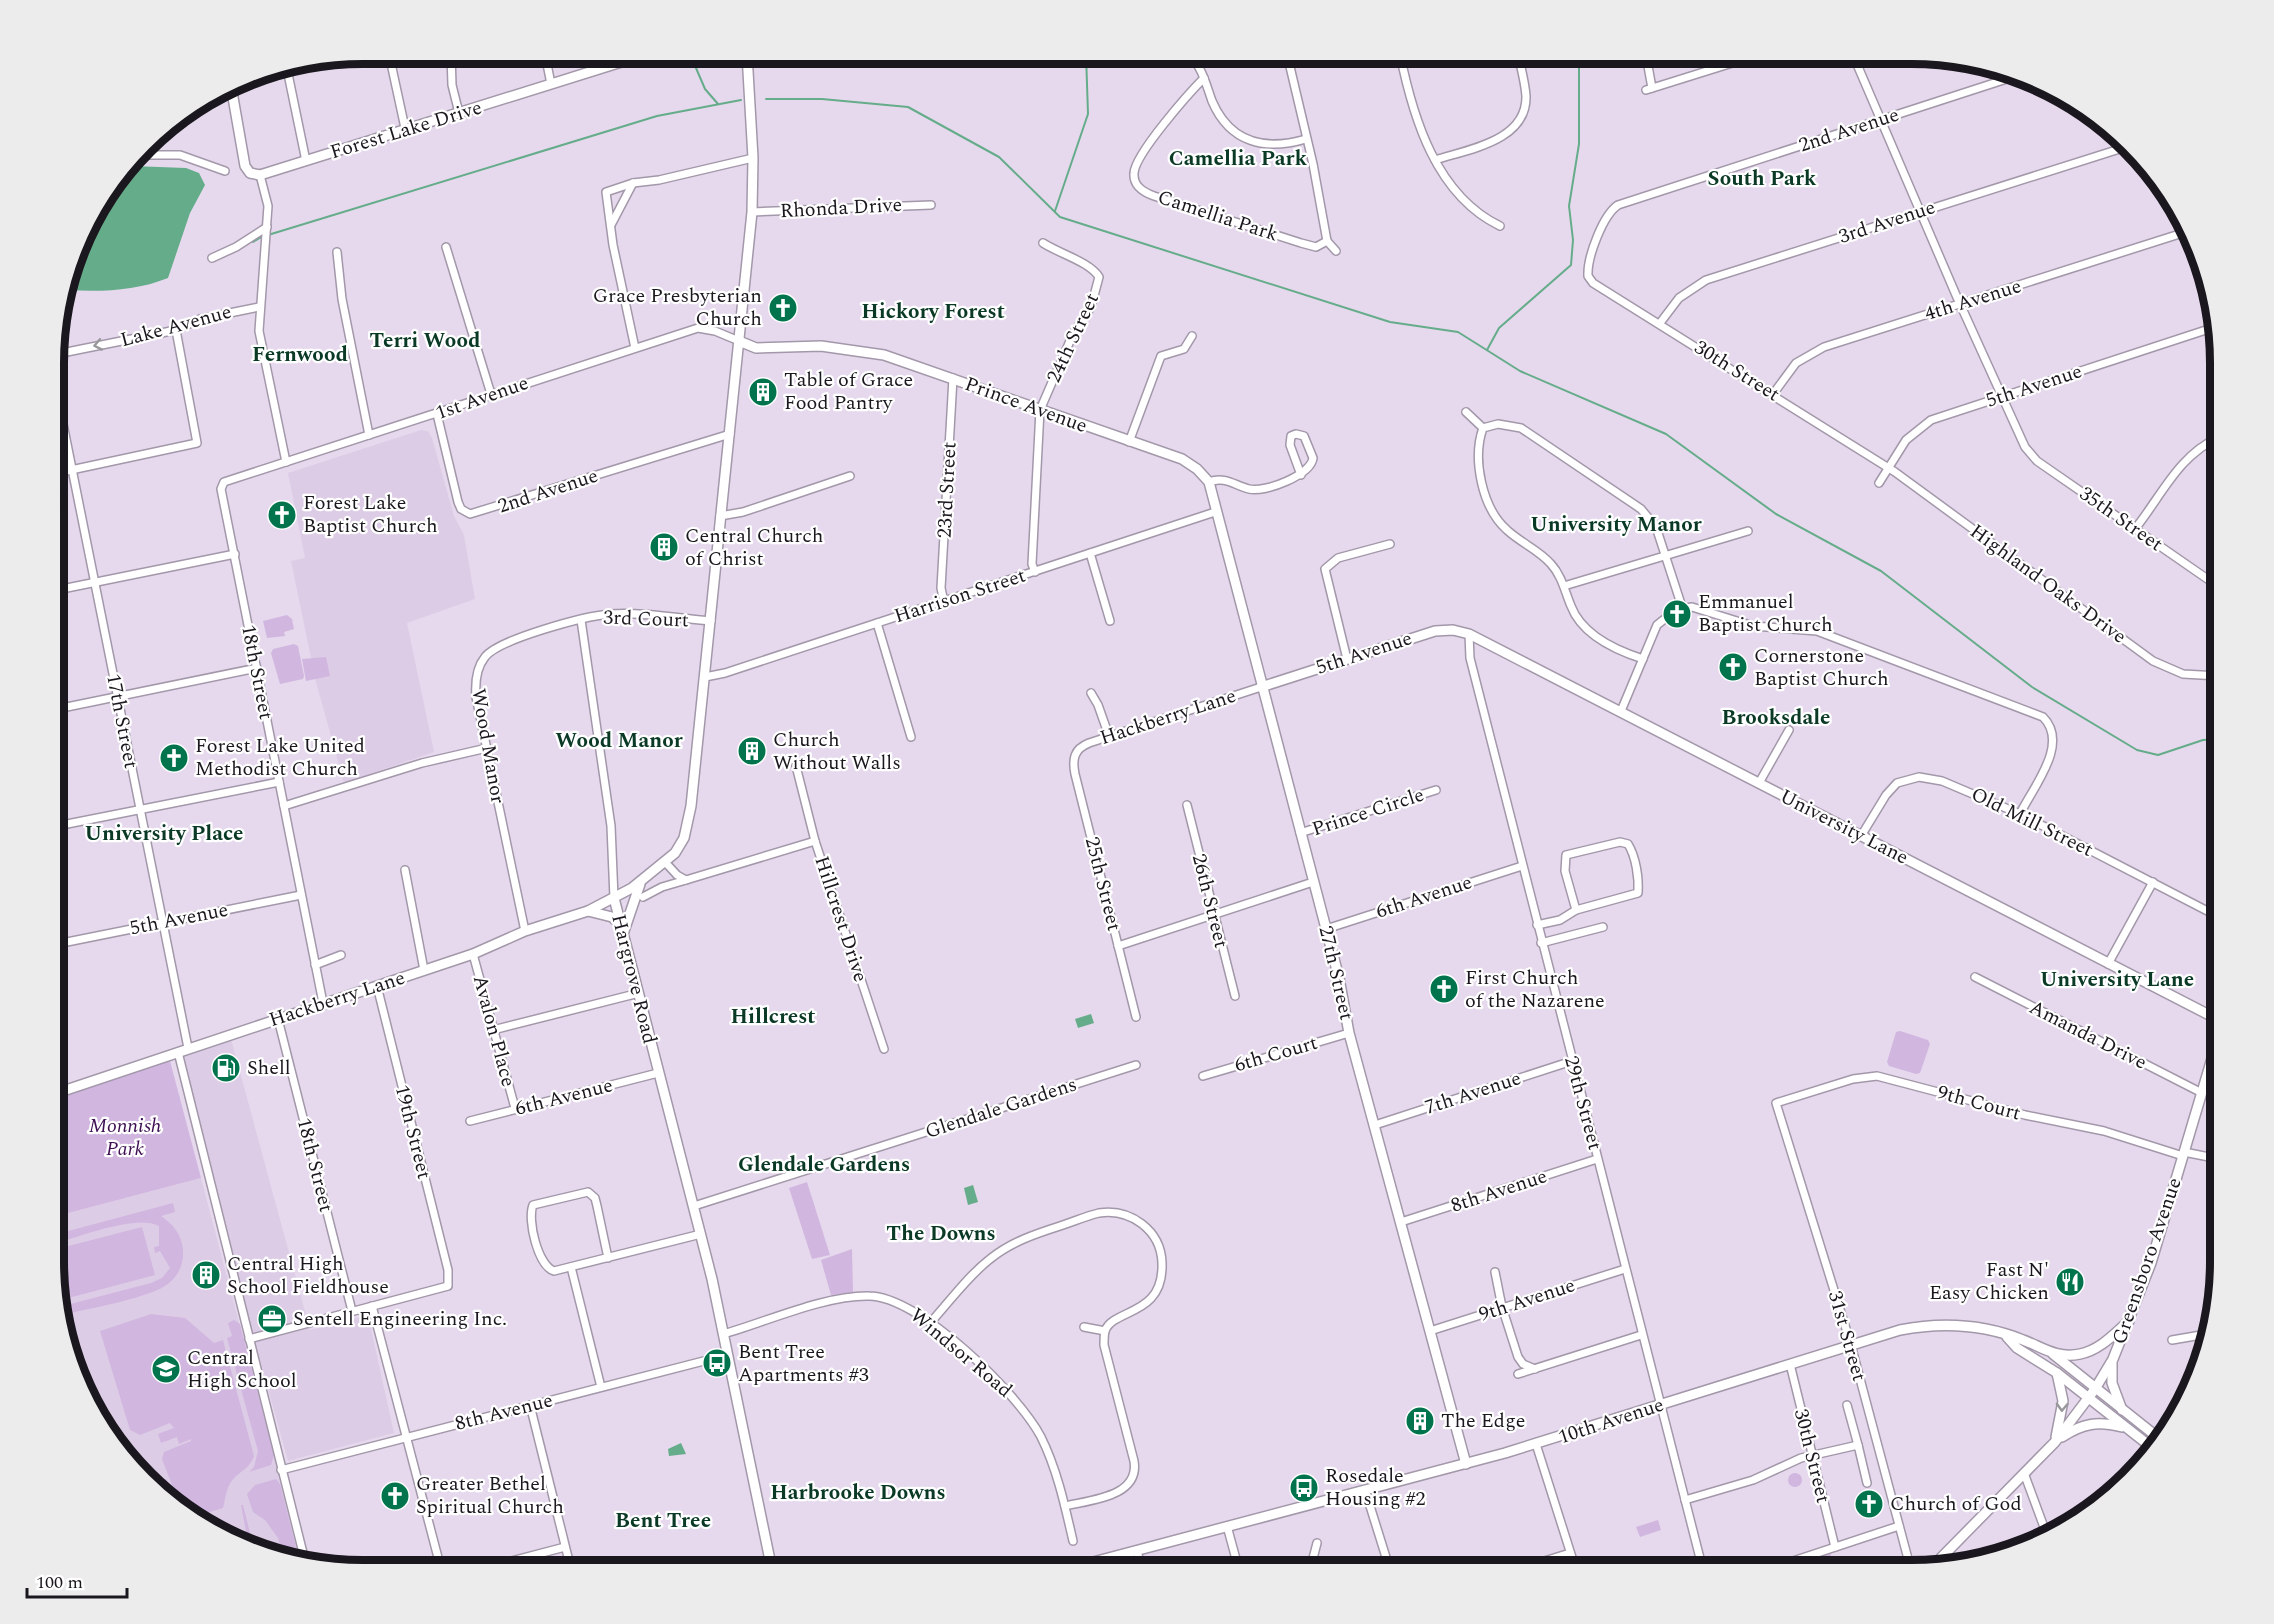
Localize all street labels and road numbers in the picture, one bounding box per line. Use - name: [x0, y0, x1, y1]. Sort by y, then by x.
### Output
- street label: Forest Lake Drive: [326, 93, 486, 167]
- street label: 2nd Avenue: [1795, 100, 1903, 160]
- street label: Camellia Park: [1154, 182, 1282, 250]
- street label: Rhonda Drive: [779, 190, 903, 226]
- street label: 3rd Avenue: [1835, 192, 1939, 252]
- street label: 4th Avenue: [1921, 271, 2025, 329]
- street label: 24th Street: [1039, 288, 1107, 388]
- street label: Lake Avenue: [117, 297, 235, 355]
- street label: 30th Street: [1688, 333, 1786, 409]
- street label: 5th Avenue: [1982, 356, 2086, 416]
- street label: 1st Avenue: [431, 368, 533, 428]
- street label: Prince Avenue: [960, 369, 1092, 441]
- street label: 23rd Street: [929, 441, 965, 539]
- street label: 2nd Avenue: [494, 461, 602, 521]
- street label: 35th Street: [2073, 479, 2169, 559]
- street label: Highland Oaks Drive: [1963, 517, 2133, 651]
- street label: Harrison Street: [890, 561, 1030, 631]
- street label: 3rd Court: [603, 603, 689, 635]
- street label: 18th Street: [233, 622, 281, 722]
- street label: 5th Avenue: [1312, 623, 1416, 683]
- street label: 17th Street: [98, 671, 146, 771]
- street label: Hackberry Lane: [1096, 681, 1240, 753]
- street label: Wood Manor: [463, 686, 513, 806]
- street label: Old Mill Street: [1966, 779, 2098, 865]
- street label: Prince Circle: [1308, 780, 1428, 844]
- street label: University Lane: [1774, 782, 1914, 872]
- street label: 25th Street: [1077, 834, 1129, 934]
- street label: 26th Street: [1184, 851, 1236, 951]
- street label: Hillcrest Drive: [807, 852, 875, 986]
- street label: 6th Avenue: [1372, 867, 1476, 927]
- street label: 5th Avenue: [127, 895, 231, 943]
- street label: Hargrove Road: [603, 911, 665, 1047]
- street label: 27th Street: [1311, 923, 1361, 1023]
- street label: Hackberry Lane: [265, 963, 409, 1035]
- street label: Avalon Place: [465, 972, 523, 1090]
- street label: Amanda Drive: [2024, 992, 2152, 1078]
- street label: 6th Court: [1231, 1028, 1321, 1080]
- street label: 29th Street: [1556, 1053, 1610, 1153]
- street label: 7th Avenue: [1421, 1063, 1525, 1123]
- street label: Glendale Gardens: [921, 1069, 1081, 1147]
- street label: 6th Avenue: [512, 1070, 616, 1124]
- street label: 9th Court: [1934, 1077, 2024, 1129]
- street label: 19th Street: [387, 1082, 439, 1182]
- street label: 18th Street: [289, 1115, 341, 1215]
- street label: 8th Avenue: [1447, 1161, 1551, 1221]
- street label: Greensboro Avenue: [2104, 1174, 2190, 1348]
- street label: 9th Avenue: [1475, 1270, 1579, 1330]
- street label: 31st Street: [1820, 1287, 1874, 1385]
- street label: Windsor Road: [903, 1301, 1019, 1405]
- street label: 8th Avenue: [452, 1385, 556, 1439]
- street label: 10th Avenue: [1554, 1390, 1668, 1452]
- street label: 30th Street: [1786, 1406, 1838, 1506]

